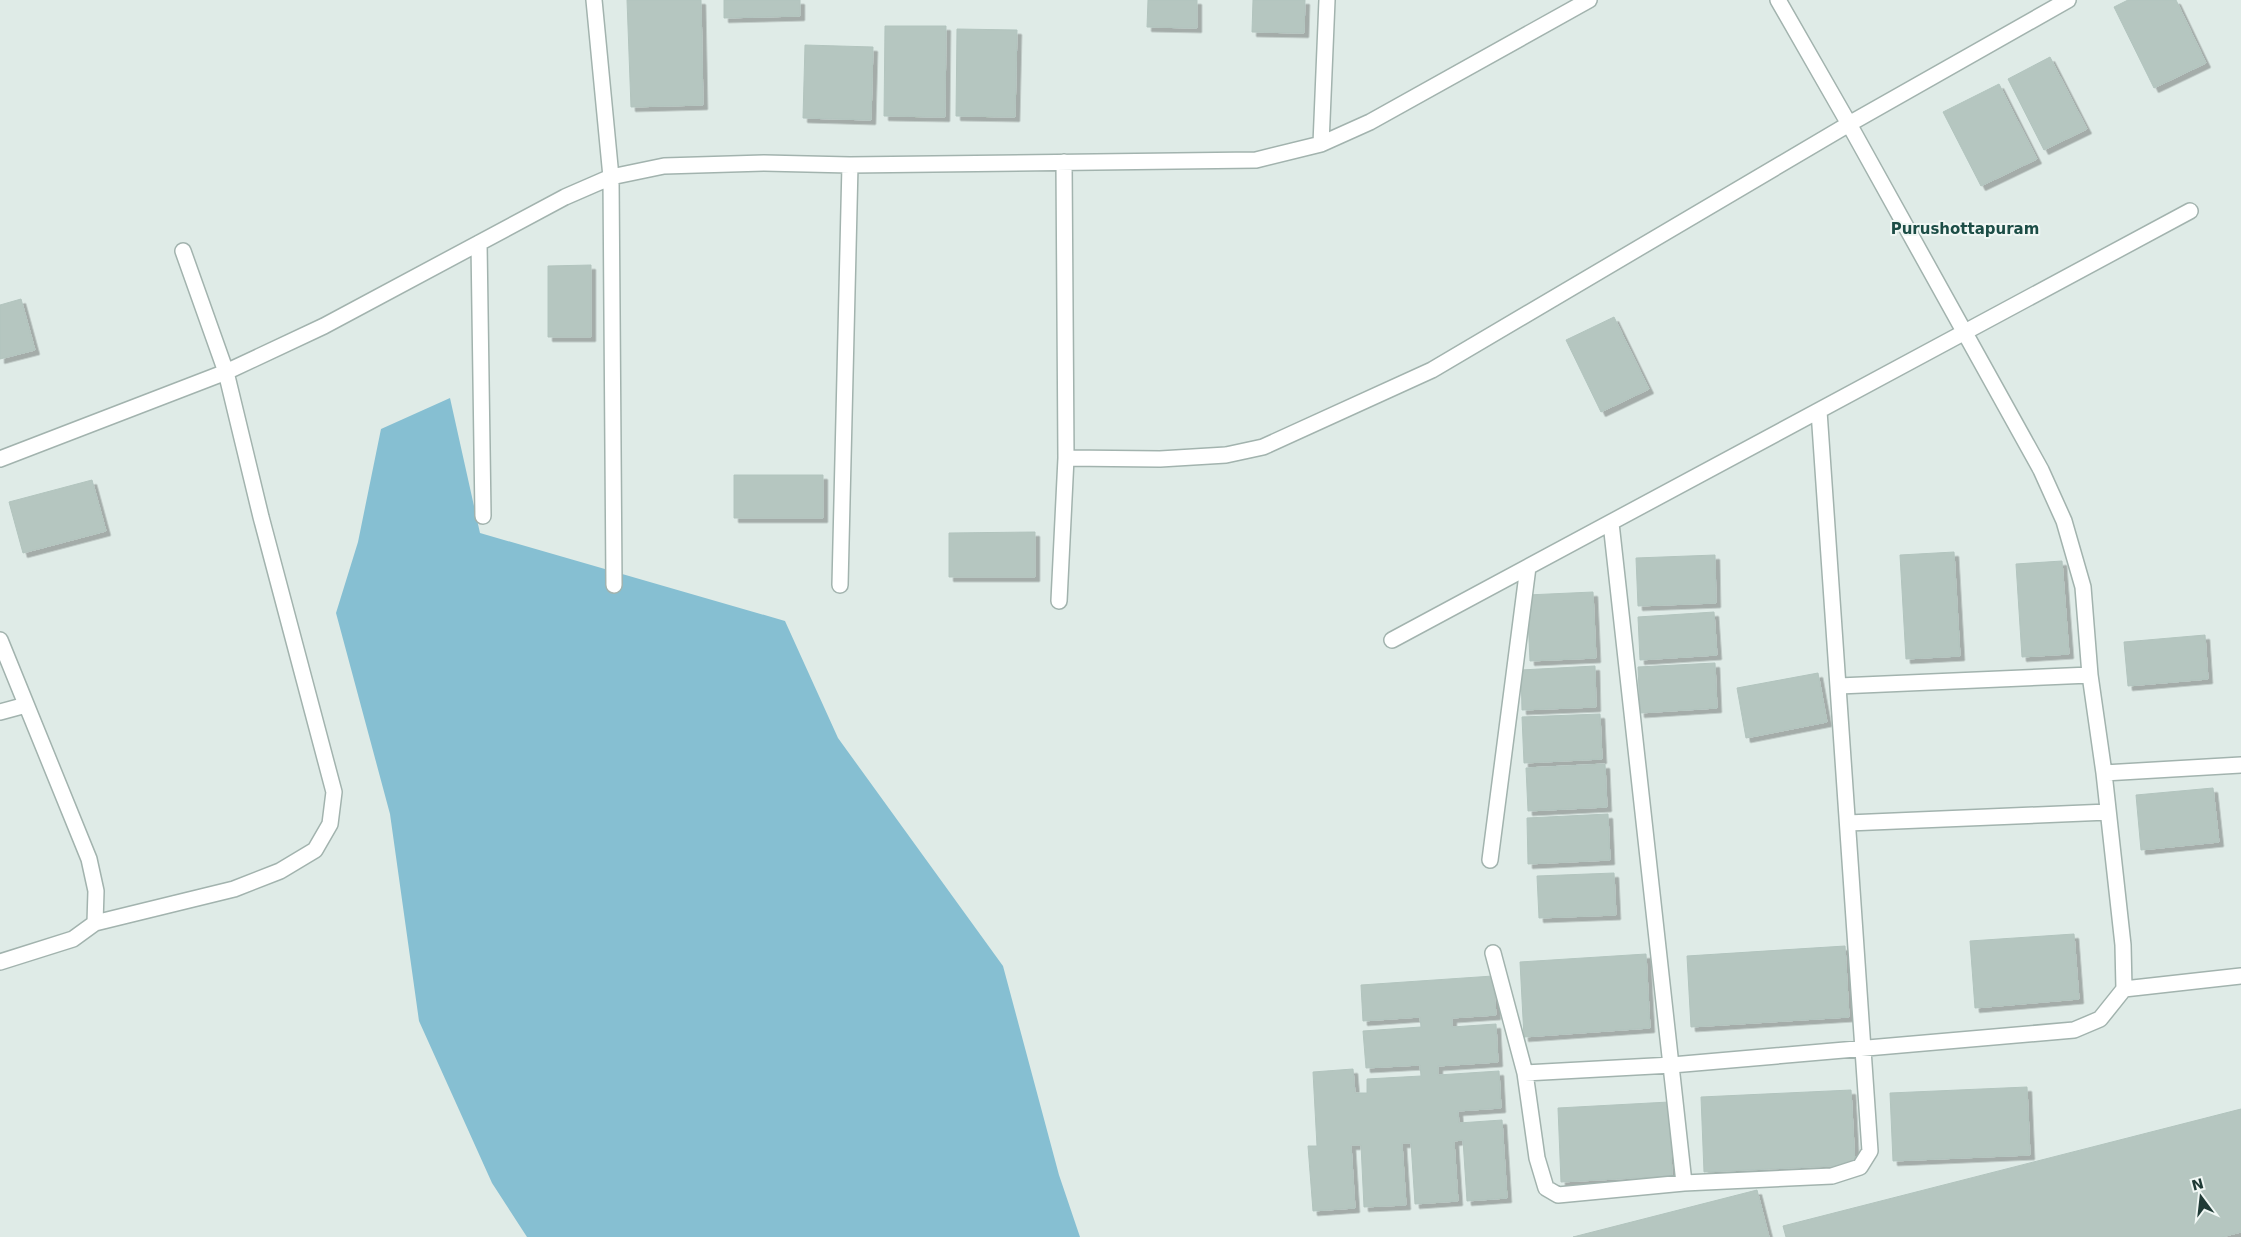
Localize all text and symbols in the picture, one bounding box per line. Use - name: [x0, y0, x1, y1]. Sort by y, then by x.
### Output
- district label: Purushottapuram: [1891, 220, 2039, 238]
- north arrow: [2176, 1172, 2226, 1222]
- text: N: [2190, 1175, 2205, 1194]

